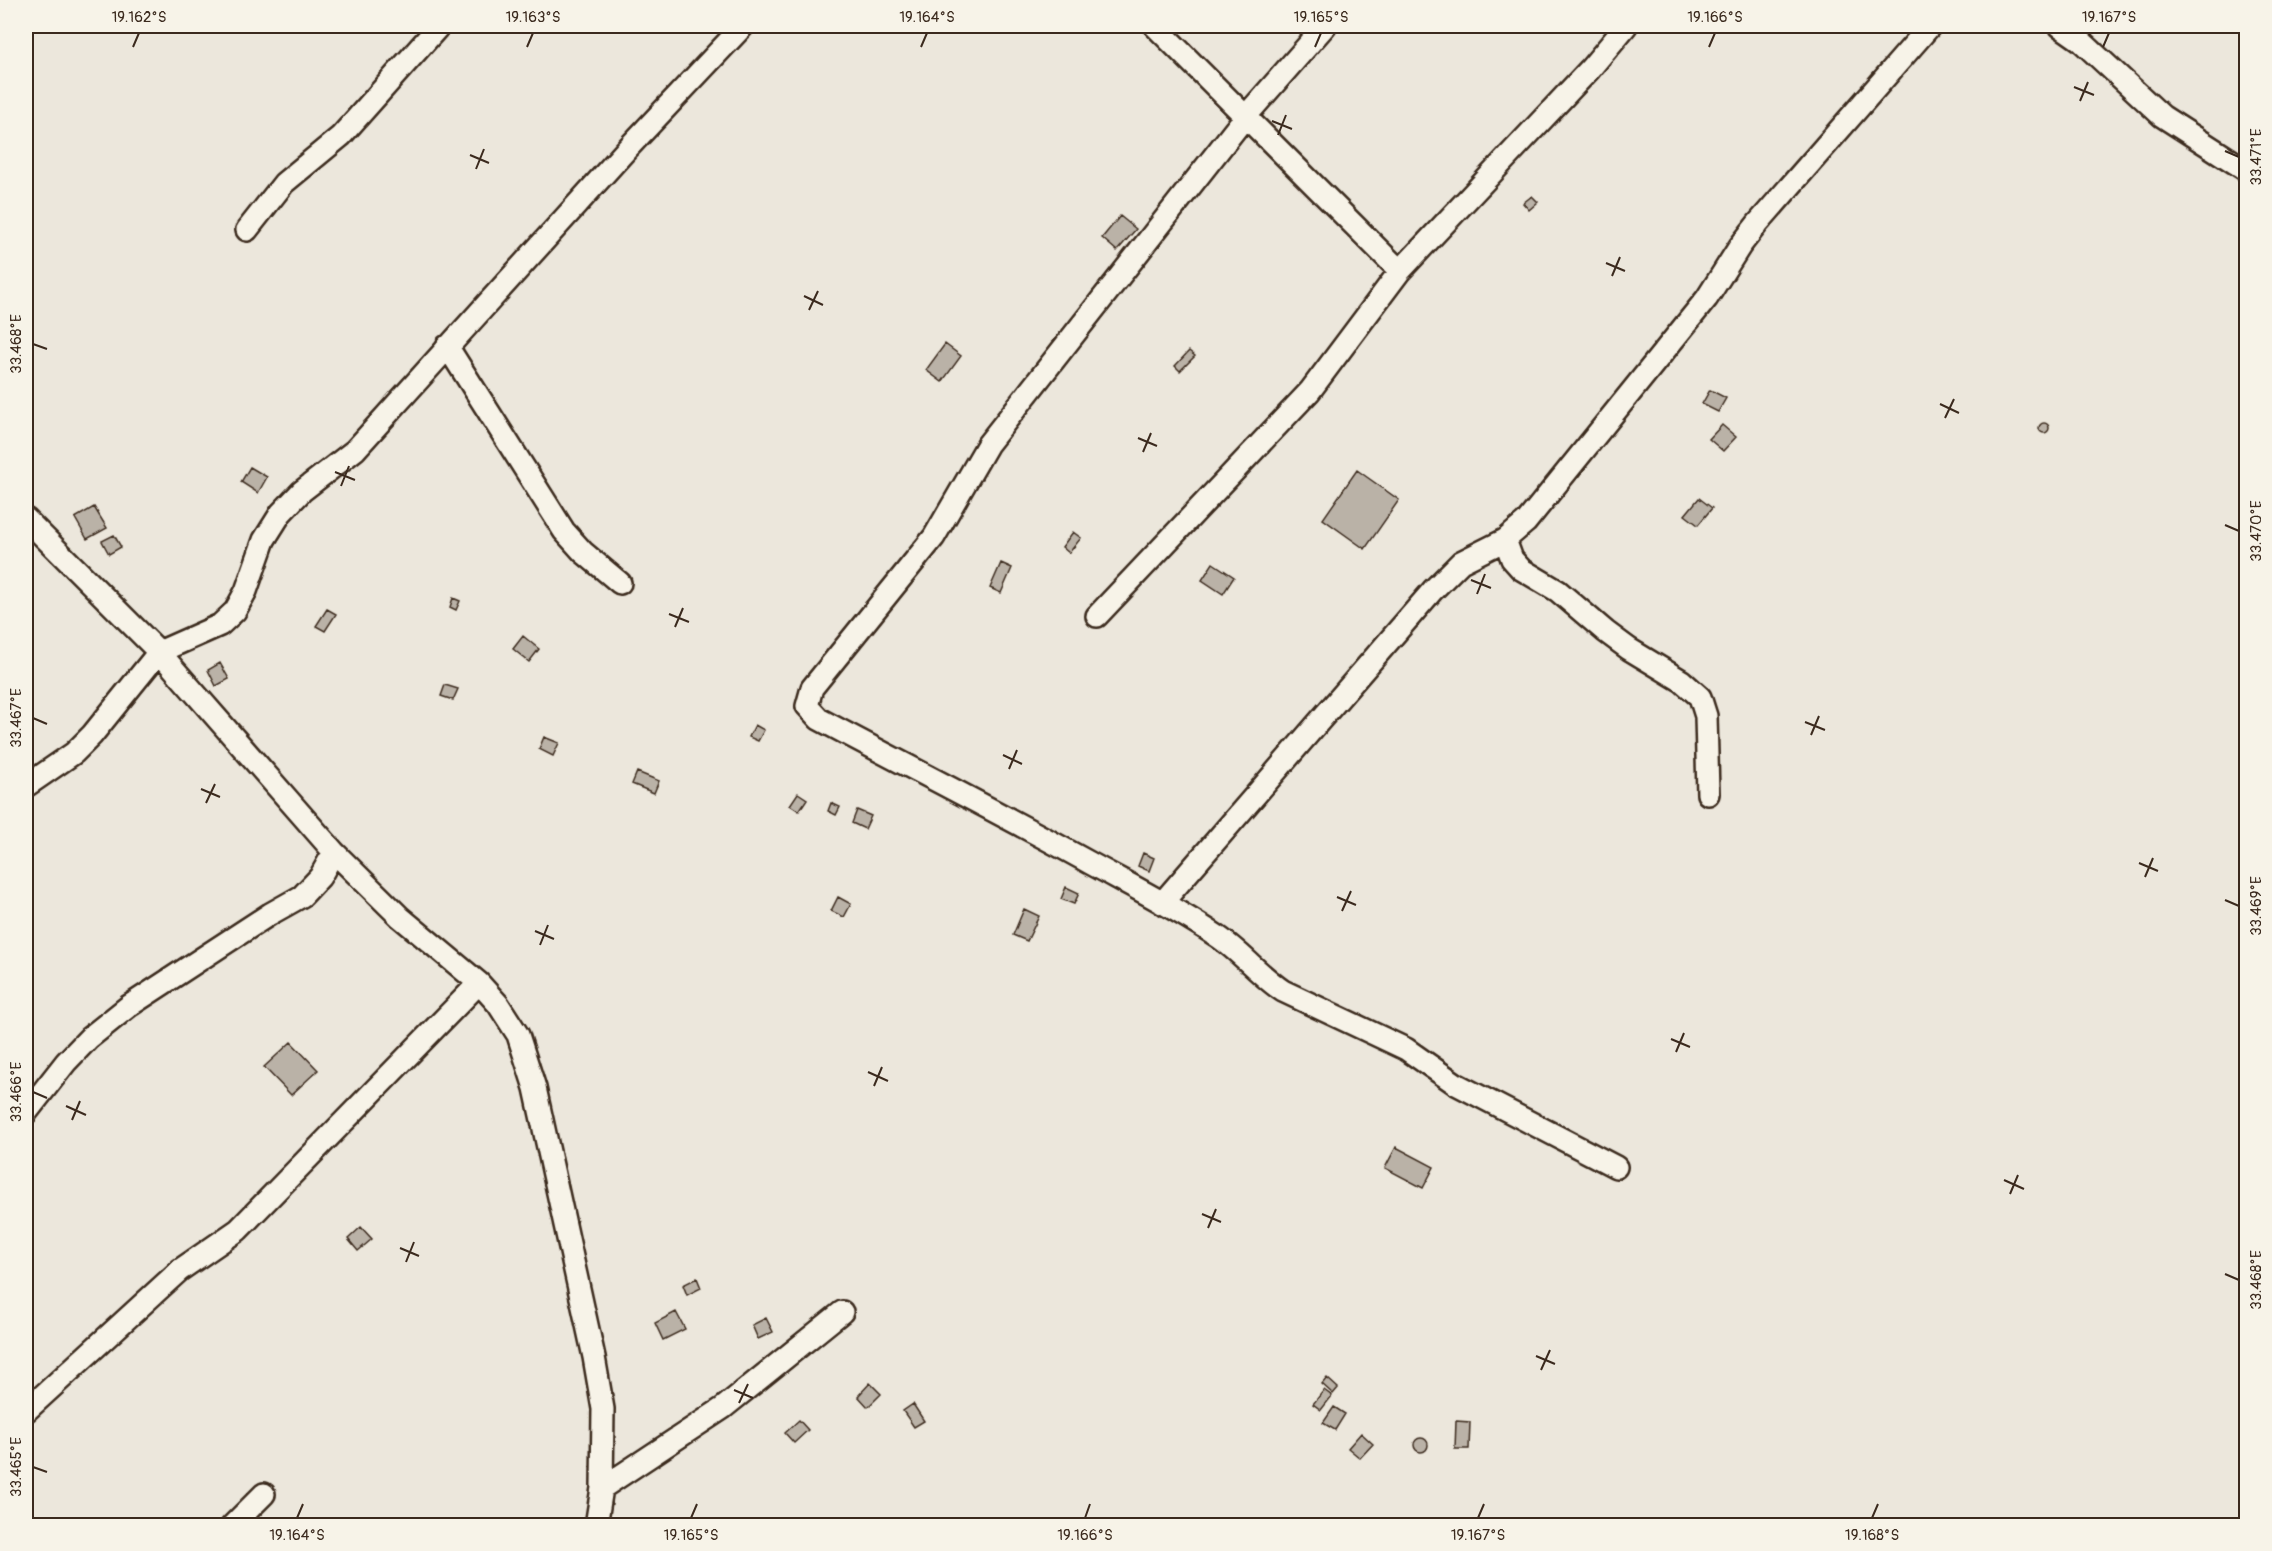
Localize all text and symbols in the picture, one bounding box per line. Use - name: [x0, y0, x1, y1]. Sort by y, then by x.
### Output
- text: 19.162°S: [111, 8, 167, 27]
- text: 19.163°S: [505, 8, 561, 27]
- text: 19.164°S: [899, 8, 955, 27]
- text: 19.165°S: [1294, 8, 1348, 27]
- text: 19.166°S: [1687, 8, 1743, 27]
- text: 19.167°S: [2082, 8, 2136, 27]
- text: 33.471°E: [2247, 128, 2266, 185]
- text: 33.468°E: [7, 314, 26, 374]
- text: 33.470°E: [2247, 500, 2266, 562]
- text: 33.467°E: [7, 688, 26, 748]
- text: 33.469°E: [2247, 876, 2266, 936]
- text: 33.466°E: [7, 1062, 26, 1122]
- text: 33.468°E: [2247, 1250, 2266, 1310]
- text: 33.465°E: [7, 1437, 26, 1497]
- text: 19.164°S: [269, 1526, 325, 1545]
- text: 19.165°S: [664, 1526, 718, 1545]
- text: 19.166°S: [1057, 1526, 1113, 1545]
- text: 19.167°S: [1451, 1526, 1505, 1545]
- text: 19.168°S: [1845, 1526, 1899, 1545]

